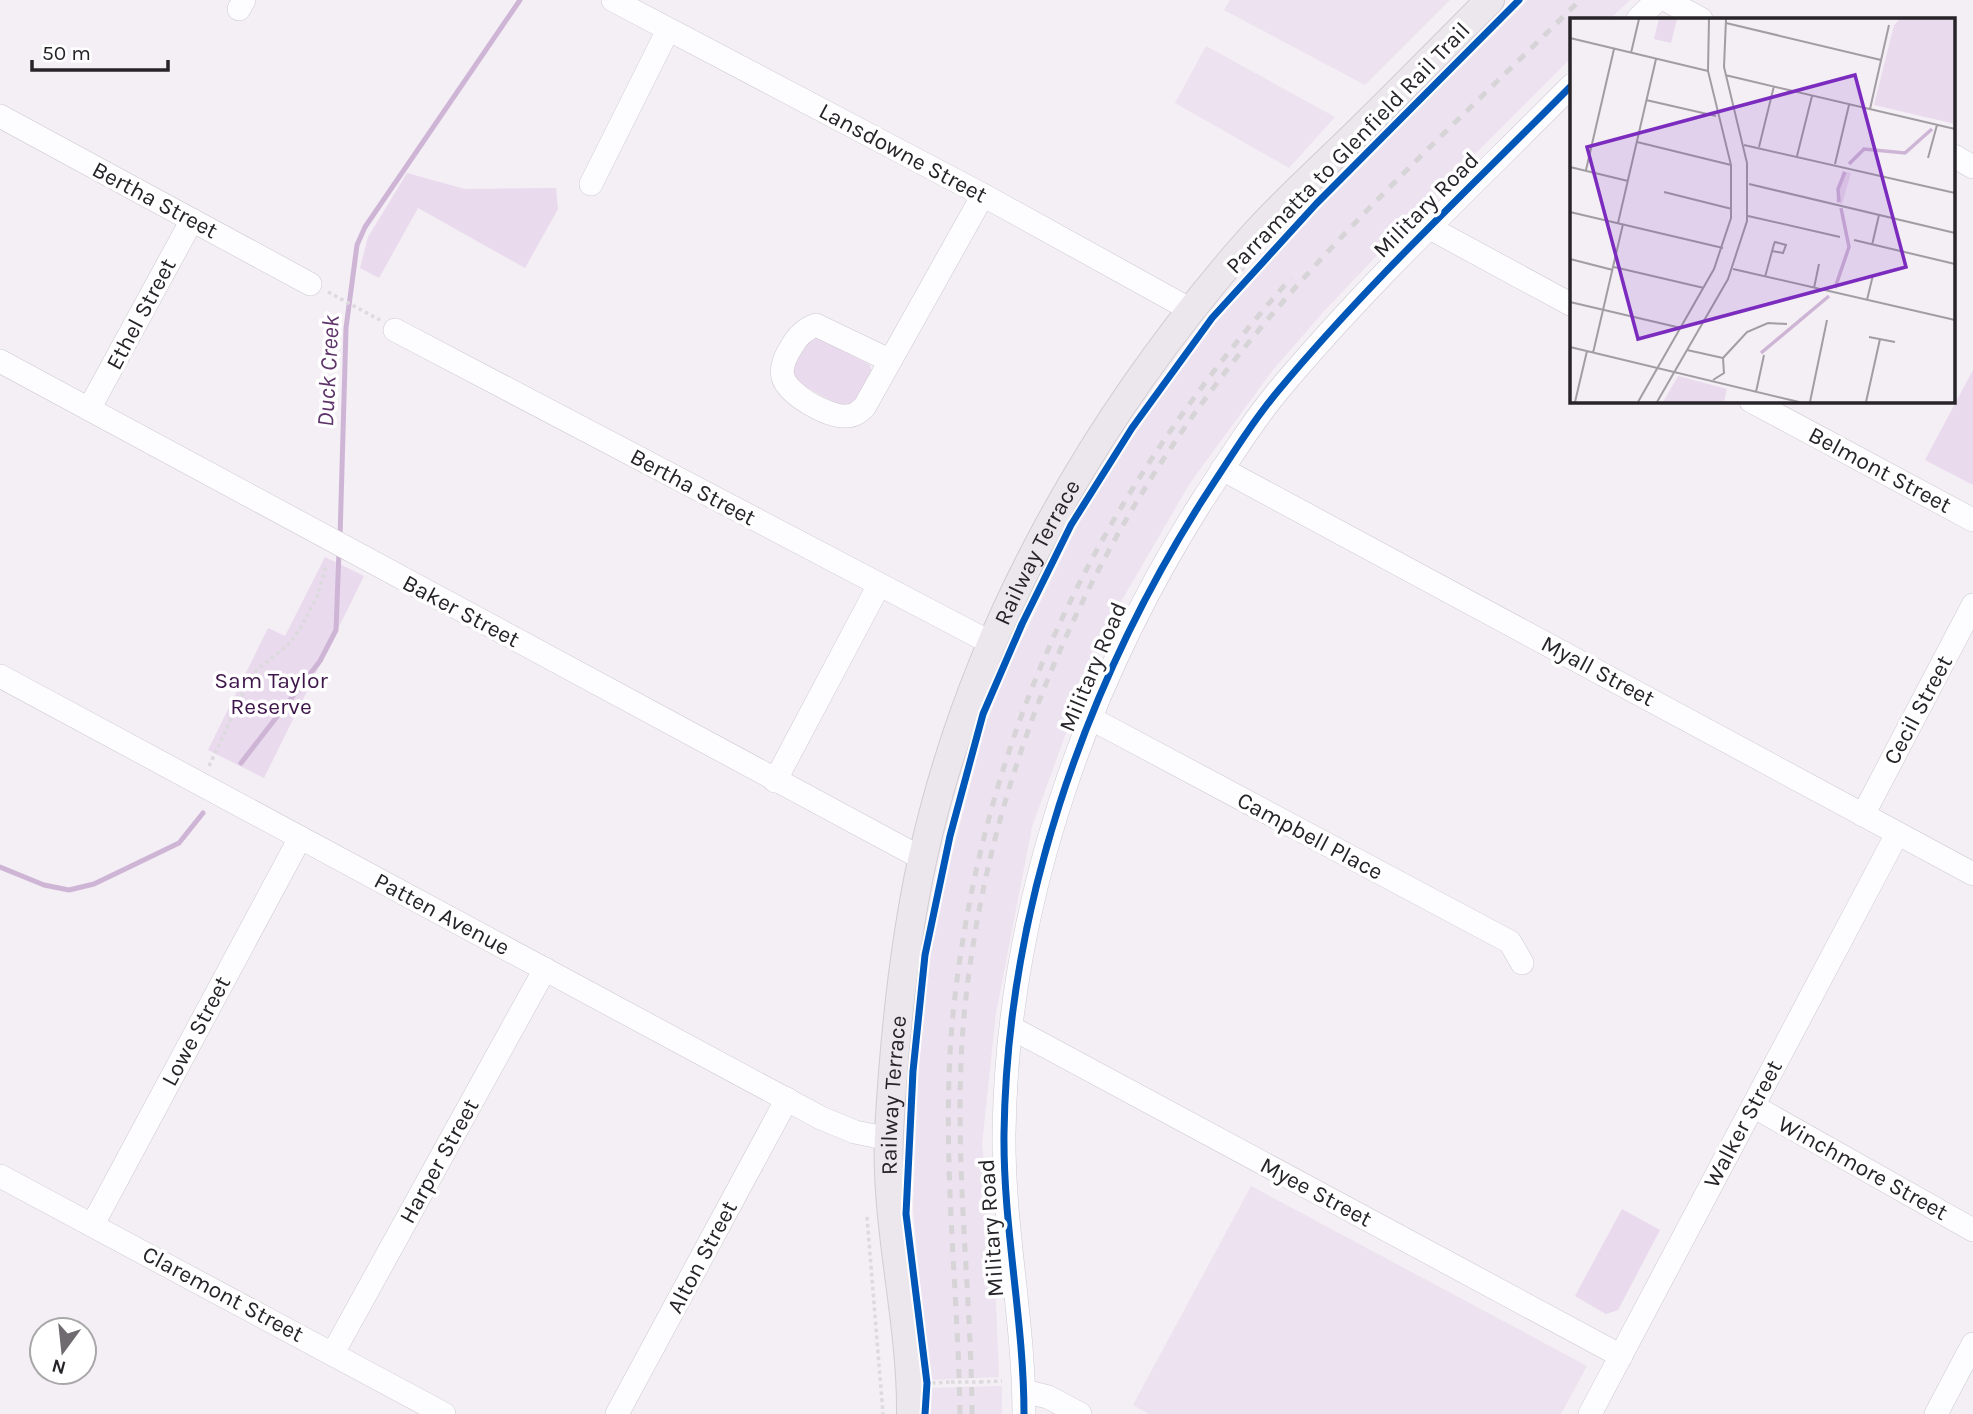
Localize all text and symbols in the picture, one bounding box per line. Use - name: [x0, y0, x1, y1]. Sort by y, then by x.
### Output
- street label: Parramatta to Glenfield Rail Trail: [1220, 16, 1476, 280]
- inset map: [1570, 18, 1955, 402]
- scale bar: [32, 28, 168, 72]
- text: 50 m: [42, 41, 91, 65]
- street label: Lansdowne Street: [814, 97, 992, 209]
- street label: Military Road: [1368, 147, 1484, 263]
- street label: Bertha Street: [88, 156, 223, 245]
- street label: Ethel Street: [100, 253, 182, 374]
- water label: Duck Creek: [311, 314, 345, 428]
- street label: Belmont Street: [1804, 421, 1956, 519]
- street label: Bertha Street: [626, 443, 761, 532]
- street label: Railway Terrace: [988, 474, 1086, 629]
- street label: Baker Street: [398, 569, 524, 653]
- street label: Military Road: [1054, 598, 1132, 736]
- street label: Myall Street: [1537, 630, 1660, 712]
- street label: Cecil Street: [1878, 651, 1958, 769]
- park label: Sam Taylor Reserve: [214, 667, 329, 720]
- street label: Campbell Place: [1233, 786, 1387, 886]
- street label: Patten Avenue: [370, 867, 514, 961]
- street label: Lowe Street: [156, 971, 236, 1090]
- street label: Railway Terrace: [875, 1014, 912, 1176]
- street label: Walker Street: [1698, 1055, 1788, 1192]
- street label: Harper Street: [394, 1094, 485, 1228]
- street label: Winchmore Street: [1773, 1110, 1953, 1226]
- street label: Myee Street: [1256, 1151, 1377, 1233]
- street label: Military Road: [973, 1158, 1009, 1298]
- street label: Alton Street: [661, 1196, 743, 1318]
- street label: Claremont Street: [138, 1240, 308, 1348]
- north arrow: [28, 1316, 98, 1386]
- text: N: [49, 1354, 68, 1379]

